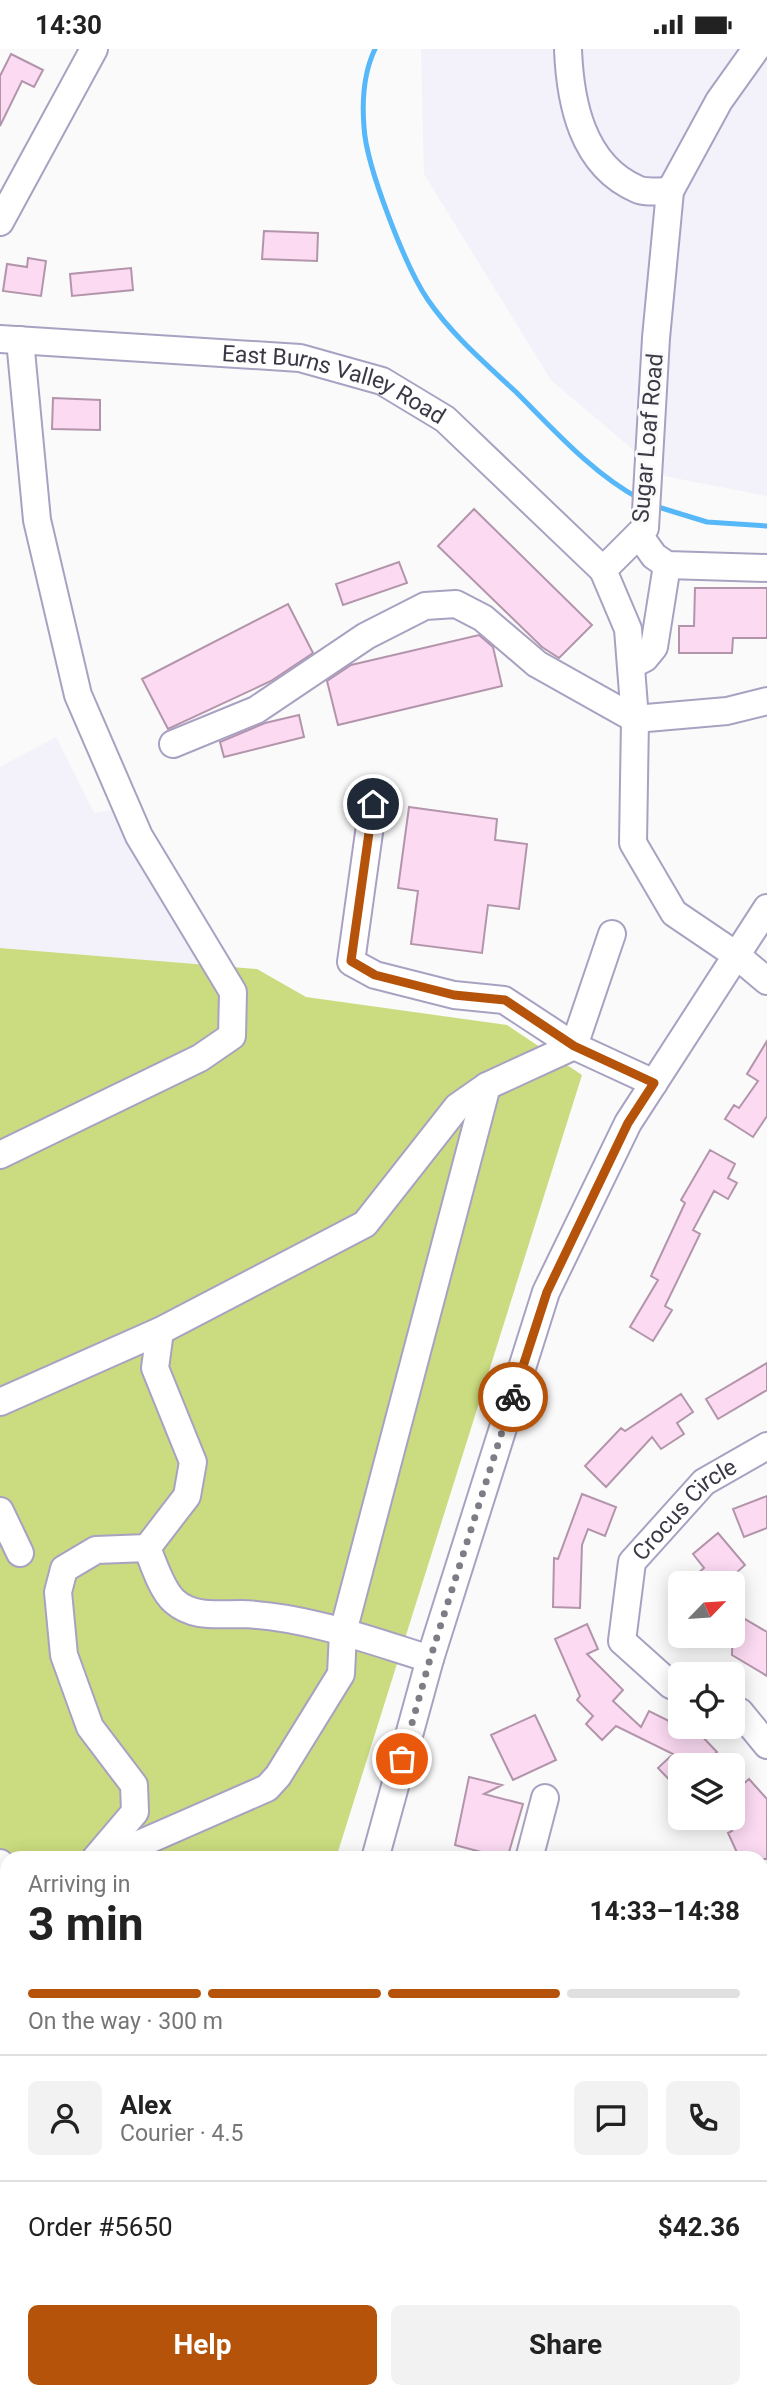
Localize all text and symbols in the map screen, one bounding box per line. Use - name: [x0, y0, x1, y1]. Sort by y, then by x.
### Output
- text: 14:30: [35, 10, 102, 40]
- street label: East Burns Valley Road: [221, 340, 450, 430]
- street label: Sugar Loaf Road: [627, 352, 669, 524]
- pin: [343, 774, 403, 834]
- icon: home: [354, 785, 392, 823]
- courier: [478, 1362, 548, 1432]
- icon: bike: [494, 1378, 532, 1416]
- street label: Crocus Circle: [626, 1453, 741, 1566]
- north arrow: [668, 1571, 746, 1649]
- map controls: [668, 1571, 745, 1830]
- button: locate: [668, 1662, 745, 1739]
- pin: [372, 1729, 432, 1789]
- icon: bag: [383, 1740, 421, 1778]
- button: layers: [668, 1753, 745, 1830]
- text: Arriving in: [28, 1871, 131, 1898]
- text: 14:33–14:38: [590, 1896, 740, 1926]
- text: 3 min: [28, 1897, 144, 1951]
- text: On the way · 300 m: [28, 2008, 223, 2035]
- button: person: [28, 2081, 102, 2155]
- button: chat: [574, 2081, 648, 2155]
- button: phone: [666, 2081, 740, 2155]
- text: Alex: [120, 2090, 172, 2120]
- text: Courier · 4.5: [120, 2120, 243, 2147]
- text: Order #5650: [28, 2212, 173, 2242]
- text: $42.36: [658, 2212, 740, 2242]
- button: Help: [28, 2305, 377, 2385]
- button: Share: [391, 2305, 740, 2385]

